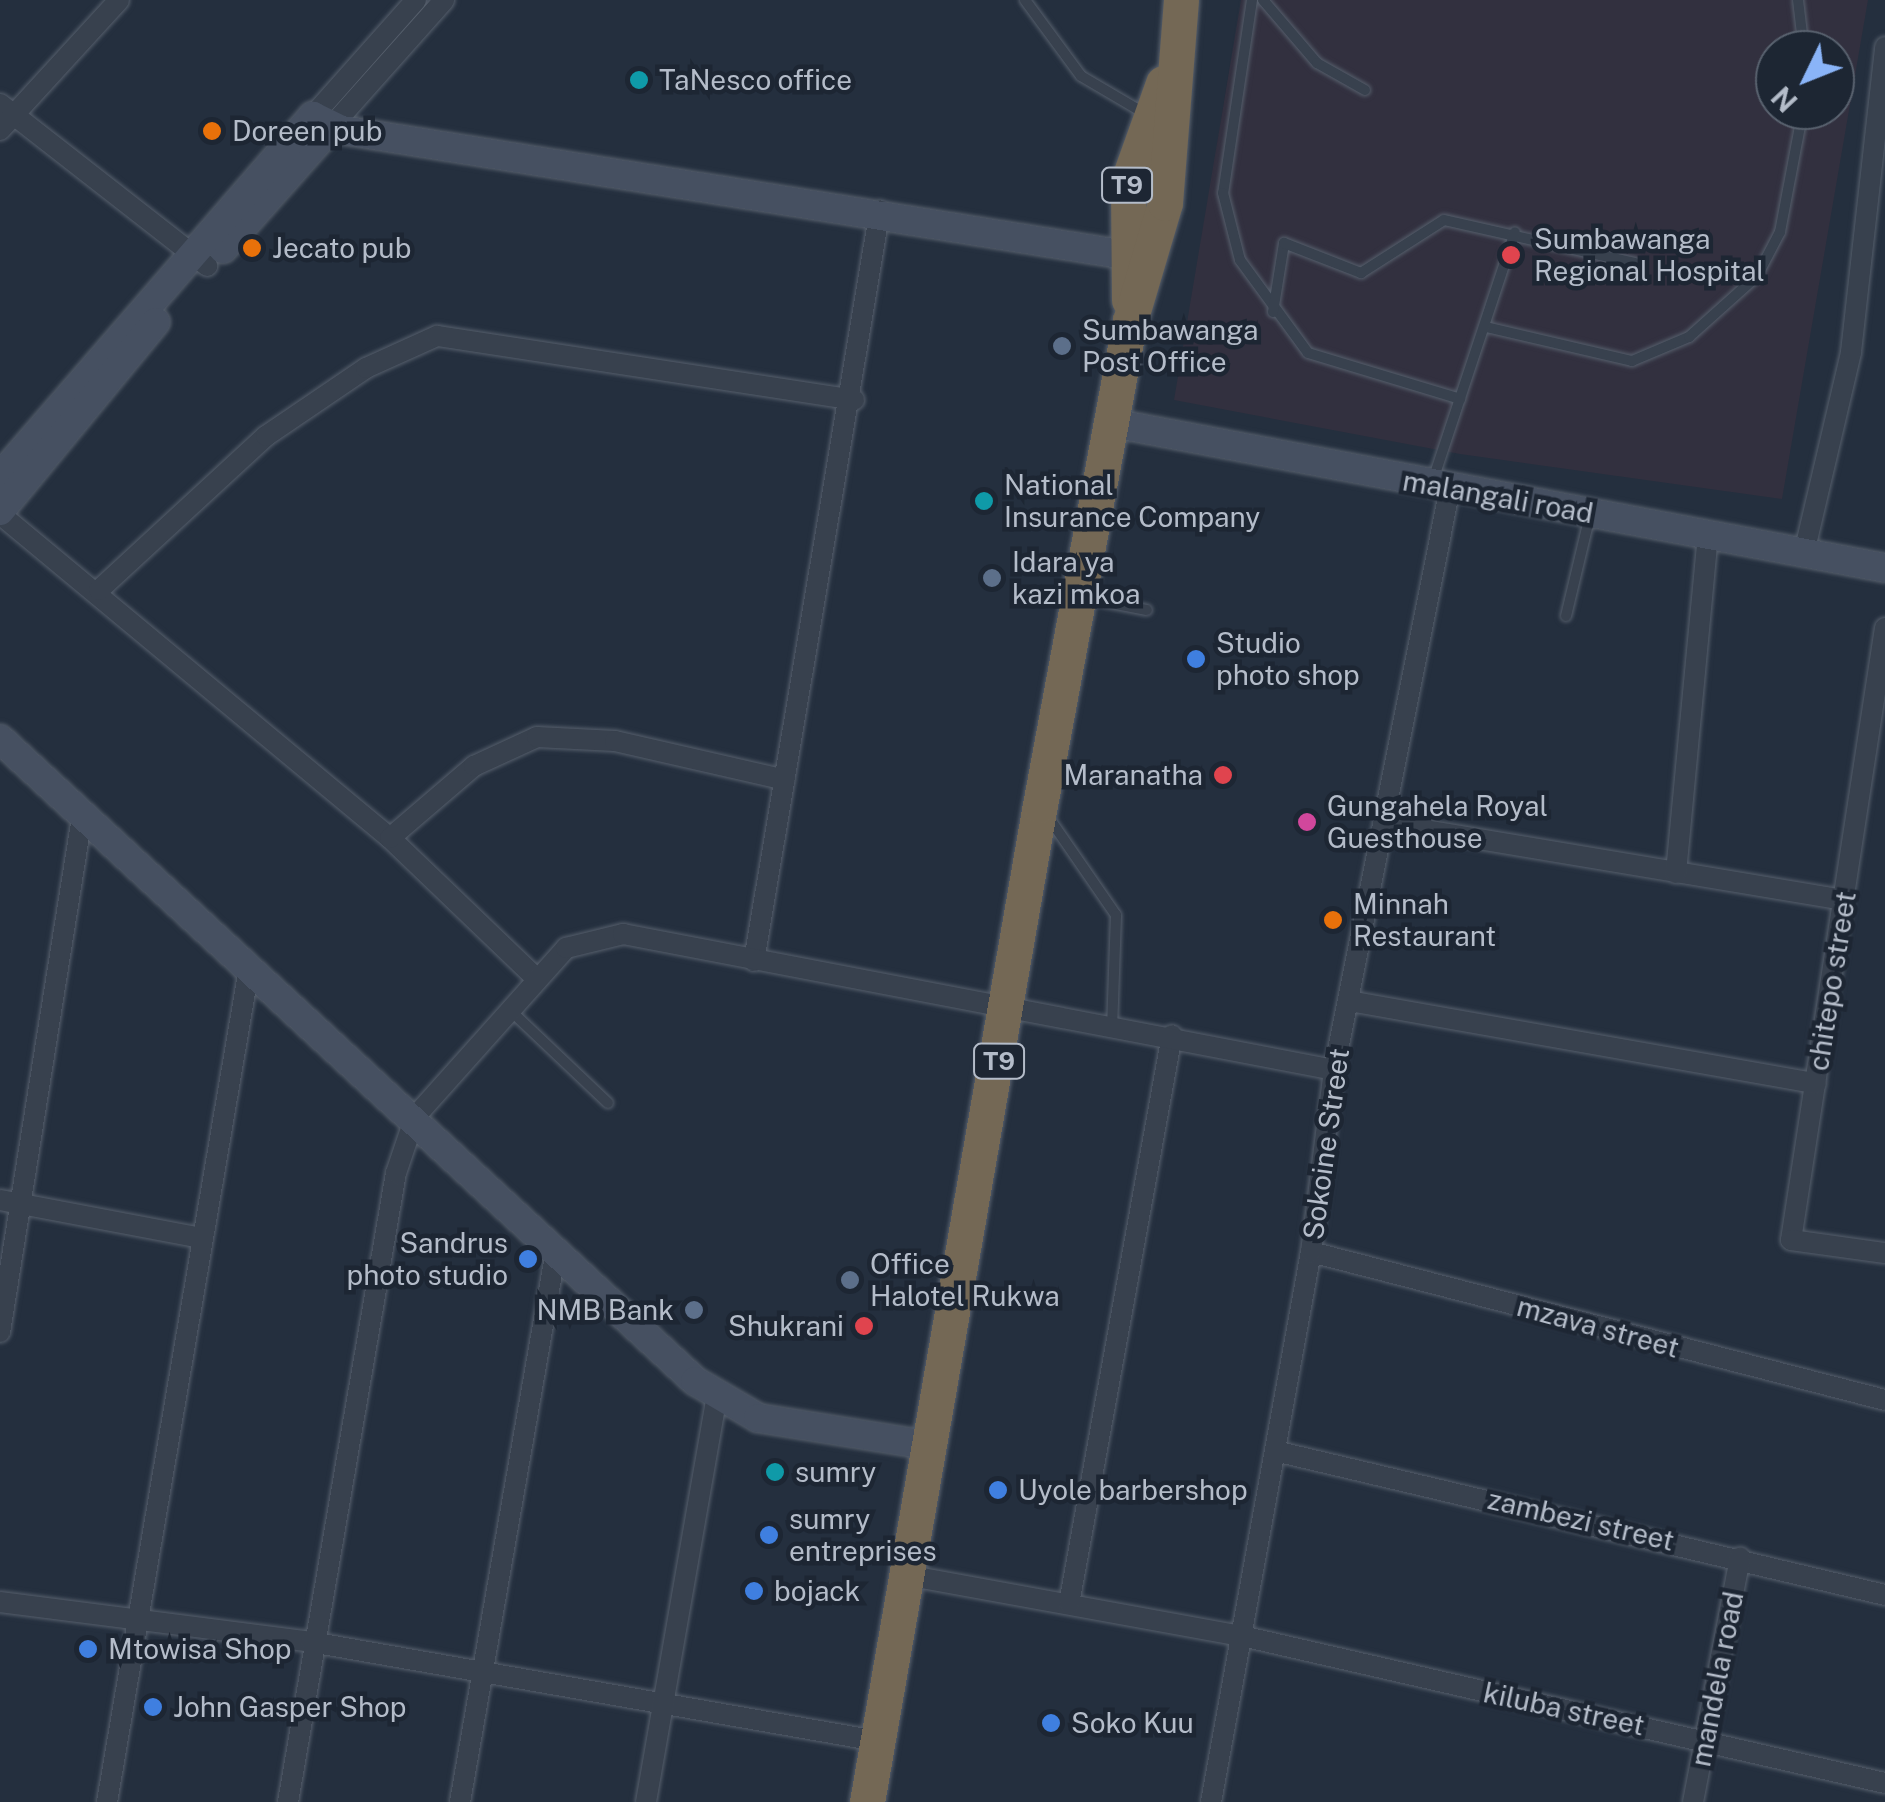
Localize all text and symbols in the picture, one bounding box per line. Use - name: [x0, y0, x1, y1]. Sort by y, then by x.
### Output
- north arrow: [1755, 30, 1855, 130]
- place label: TaNesco office: [659, 63, 853, 97]
- marker: TaNesco office: [628, 69, 650, 91]
- text: N: [1765, 80, 1804, 119]
- place label: Doreen pub: [232, 114, 382, 148]
- marker: Doreen pub: [201, 120, 223, 142]
- road number: T9: [1100, 165, 1154, 205]
- place label: Sumbawanga Regional Hospital: [1534, 222, 1765, 288]
- place label: Jecato pub: [272, 231, 412, 265]
- marker: Jecato pub: [241, 237, 263, 259]
- marker: Sumbawanga Regional Hospital: [1498, 242, 1524, 268]
- place label: Sumbawanga Post Office: [1082, 313, 1259, 379]
- marker: Sumbawanga Post Office: [1051, 335, 1073, 357]
- street label: malangali road: [1400, 464, 1596, 530]
- place label: National Insurance Company: [1004, 468, 1260, 534]
- marker: National Insurance Company: [973, 490, 995, 512]
- place label: Idara ya kazi mkoa: [1012, 545, 1140, 611]
- marker: Idara ya kazi mkoa: [981, 567, 1003, 589]
- place label: Studio photo shop: [1216, 626, 1360, 692]
- marker: Studio photo shop: [1185, 648, 1207, 670]
- place label: Maranatha: [1063, 758, 1203, 792]
- marker: Maranatha: [1212, 764, 1234, 786]
- place label: Gungahela Royal Guesthouse: [1327, 789, 1548, 855]
- marker: Gungahela Royal Guesthouse: [1296, 811, 1318, 833]
- place label: Minnah Restaurant: [1353, 887, 1496, 953]
- street label: chitepo street: [1801, 889, 1863, 1073]
- marker: Minnah Restaurant: [1322, 909, 1344, 931]
- road number: T9: [972, 1041, 1026, 1081]
- street label: Sokoine Street: [1296, 1046, 1356, 1242]
- place label: Sandrus photo studio: [346, 1226, 508, 1292]
- place label: Office Halotel Rukwa: [870, 1247, 1060, 1313]
- marker: Sandrus photo studio: [517, 1248, 539, 1270]
- marker: Office Halotel Rukwa: [839, 1269, 861, 1291]
- street label: mzava street: [1513, 1289, 1683, 1365]
- place label: NMB Bank: [536, 1293, 674, 1327]
- marker: NMB Bank: [683, 1299, 705, 1321]
- place label: Shukrani: [728, 1309, 844, 1343]
- marker: Shukrani: [853, 1315, 875, 1337]
- place label: sumry: [795, 1455, 876, 1489]
- marker: sumry: [764, 1461, 786, 1483]
- place label: Uyole barbershop: [1018, 1473, 1248, 1507]
- marker: Uyole barbershop: [987, 1479, 1009, 1501]
- street label: zambezi street: [1485, 1482, 1677, 1558]
- place label: sumry entreprises: [789, 1502, 937, 1568]
- marker: sumry entreprises: [758, 1524, 780, 1546]
- place label: bojack: [774, 1574, 860, 1608]
- marker: bojack: [743, 1580, 765, 1602]
- street label: mandela road: [1684, 1589, 1750, 1769]
- place label: Mtowisa Shop: [108, 1632, 291, 1666]
- marker: Mtowisa Shop: [77, 1638, 99, 1660]
- street label: kiluba street: [1481, 1676, 1647, 1742]
- place label: John Gasper Shop: [173, 1690, 407, 1724]
- marker: John Gasper Shop: [142, 1696, 164, 1718]
- place label: Soko Kuu: [1071, 1706, 1194, 1740]
- marker: Soko Kuu: [1040, 1712, 1062, 1734]

